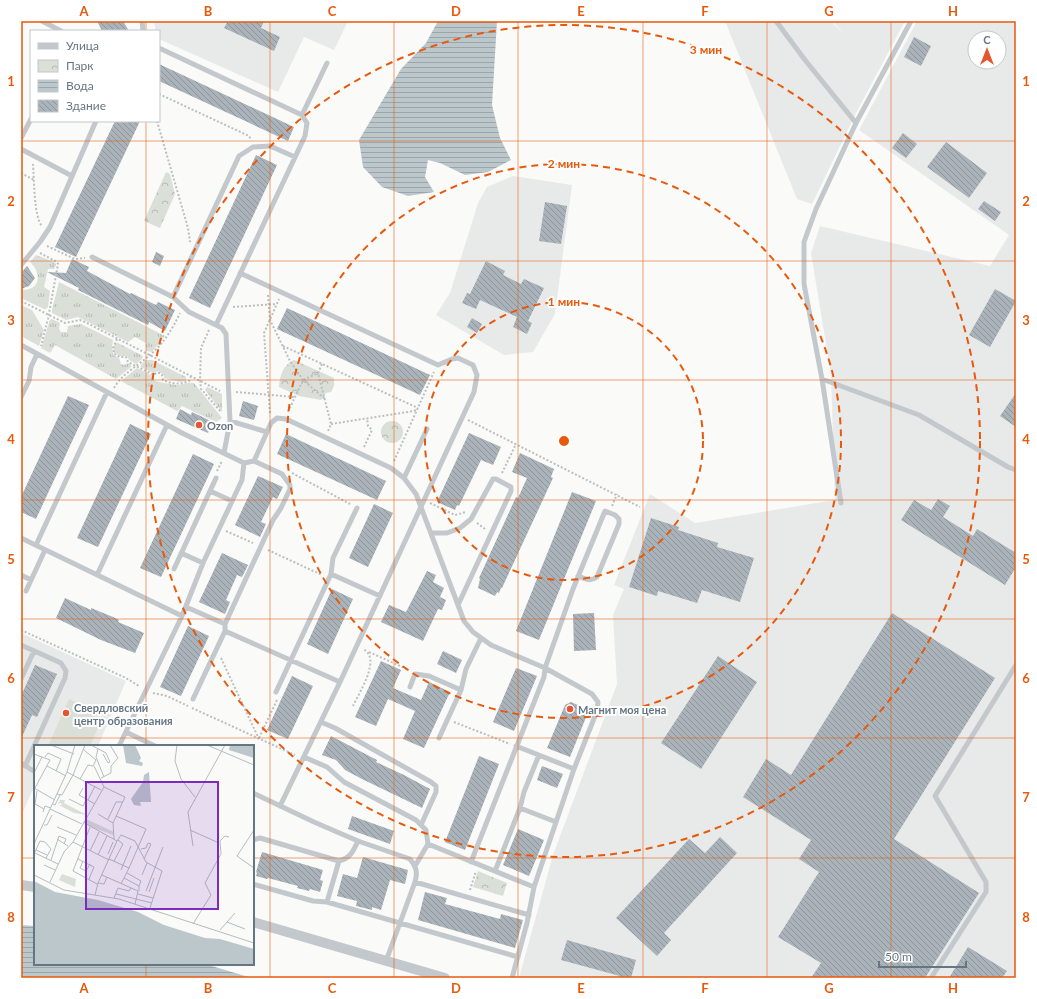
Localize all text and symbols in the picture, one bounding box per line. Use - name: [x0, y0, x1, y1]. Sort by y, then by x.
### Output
- text: A: [78, 3, 89, 19]
- text: B: [204, 3, 213, 19]
- text: C: [328, 3, 337, 19]
- text: D: [451, 3, 461, 19]
- text: E: [577, 3, 585, 19]
- text: F: [701, 3, 709, 19]
- text: G: [824, 3, 834, 19]
- text: H: [948, 3, 958, 19]
- legend: [30, 30, 160, 122]
- north arrow: [967, 30, 1007, 70]
- text: С: [983, 33, 991, 46]
- text: Улица: [66, 38, 99, 53]
- text: 3 мин: [690, 42, 722, 57]
- text: Парк: [66, 58, 94, 73]
- text: 1: [7, 73, 15, 89]
- text: 1: [1022, 73, 1030, 89]
- text: Вода: [66, 78, 94, 93]
- text: Здание: [66, 98, 106, 113]
- text: 2 мин: [548, 156, 580, 171]
- text: 2: [7, 193, 15, 209]
- text: 2: [1022, 193, 1030, 209]
- text: 1 мин: [548, 294, 580, 309]
- text: 3: [7, 312, 15, 328]
- text: 3: [1022, 312, 1030, 328]
- place label: Ozon: [207, 419, 233, 432]
- marker: Ozon: [194, 420, 204, 430]
- text: 4: [7, 431, 15, 447]
- text: 4: [1022, 431, 1030, 447]
- centre of rings: [557, 434, 571, 448]
- text: 5: [7, 551, 15, 567]
- text: 5: [1022, 551, 1030, 567]
- text: 6: [7, 670, 15, 686]
- text: 6: [1022, 670, 1030, 686]
- place label: Свердловский центр образования: [74, 701, 173, 727]
- place label: Магнит моя цена: [578, 703, 666, 716]
- marker: Магнит моя цена: [565, 704, 575, 714]
- marker: Свердловский центр образования: [61, 708, 71, 718]
- inset map: [34, 745, 254, 965]
- text: 7: [7, 789, 15, 805]
- text: 7: [1022, 789, 1030, 805]
- text: 8: [7, 909, 15, 925]
- text: 8: [1022, 909, 1030, 925]
- scale bar: [879, 943, 966, 969]
- text: 50 m: [885, 949, 912, 964]
- text: A: [78, 980, 89, 996]
- text: B: [204, 980, 213, 996]
- text: C: [328, 980, 337, 996]
- text: D: [451, 980, 461, 996]
- text: E: [577, 980, 585, 996]
- text: F: [701, 980, 709, 996]
- text: G: [824, 980, 834, 996]
- text: H: [948, 980, 958, 996]

